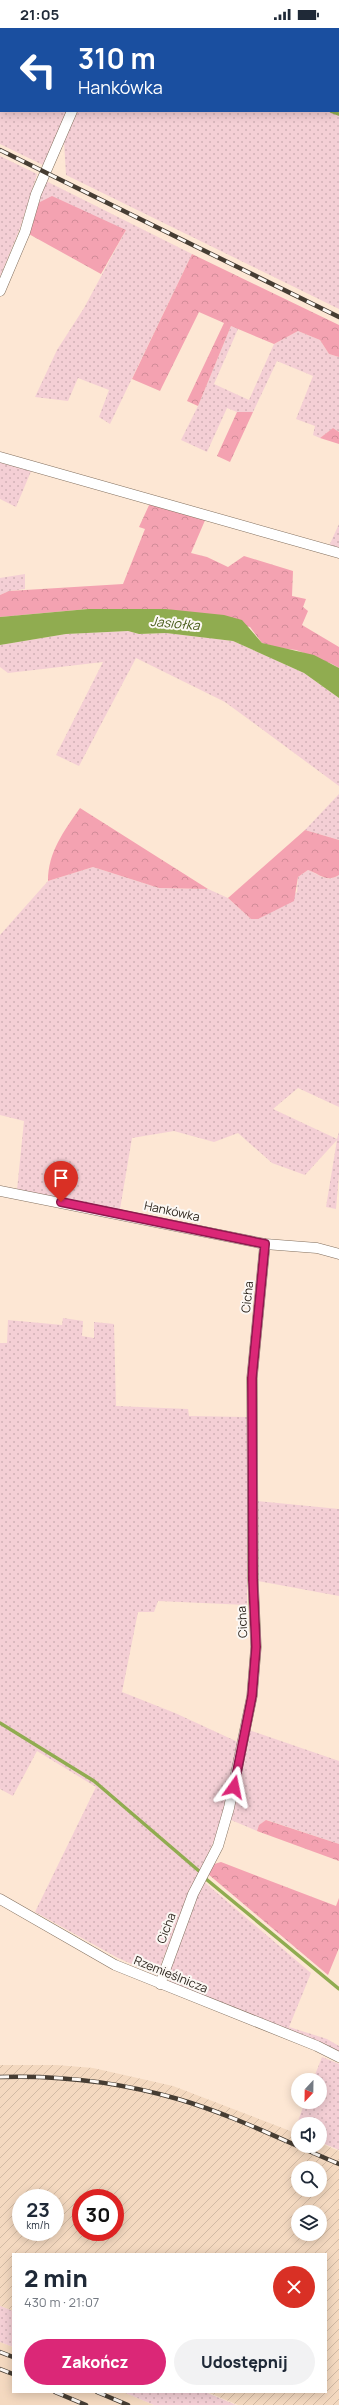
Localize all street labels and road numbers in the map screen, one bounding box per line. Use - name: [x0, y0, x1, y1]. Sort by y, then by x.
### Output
- street label: Hankówka: [143, 1197, 201, 1225]
- street label: Cicha: [237, 1280, 257, 1314]
- street label: Cicha: [233, 1606, 251, 1638]
- street label: Cicha: [152, 1910, 180, 1946]
- street label: Rzemieślnicza: [131, 1951, 211, 1997]

